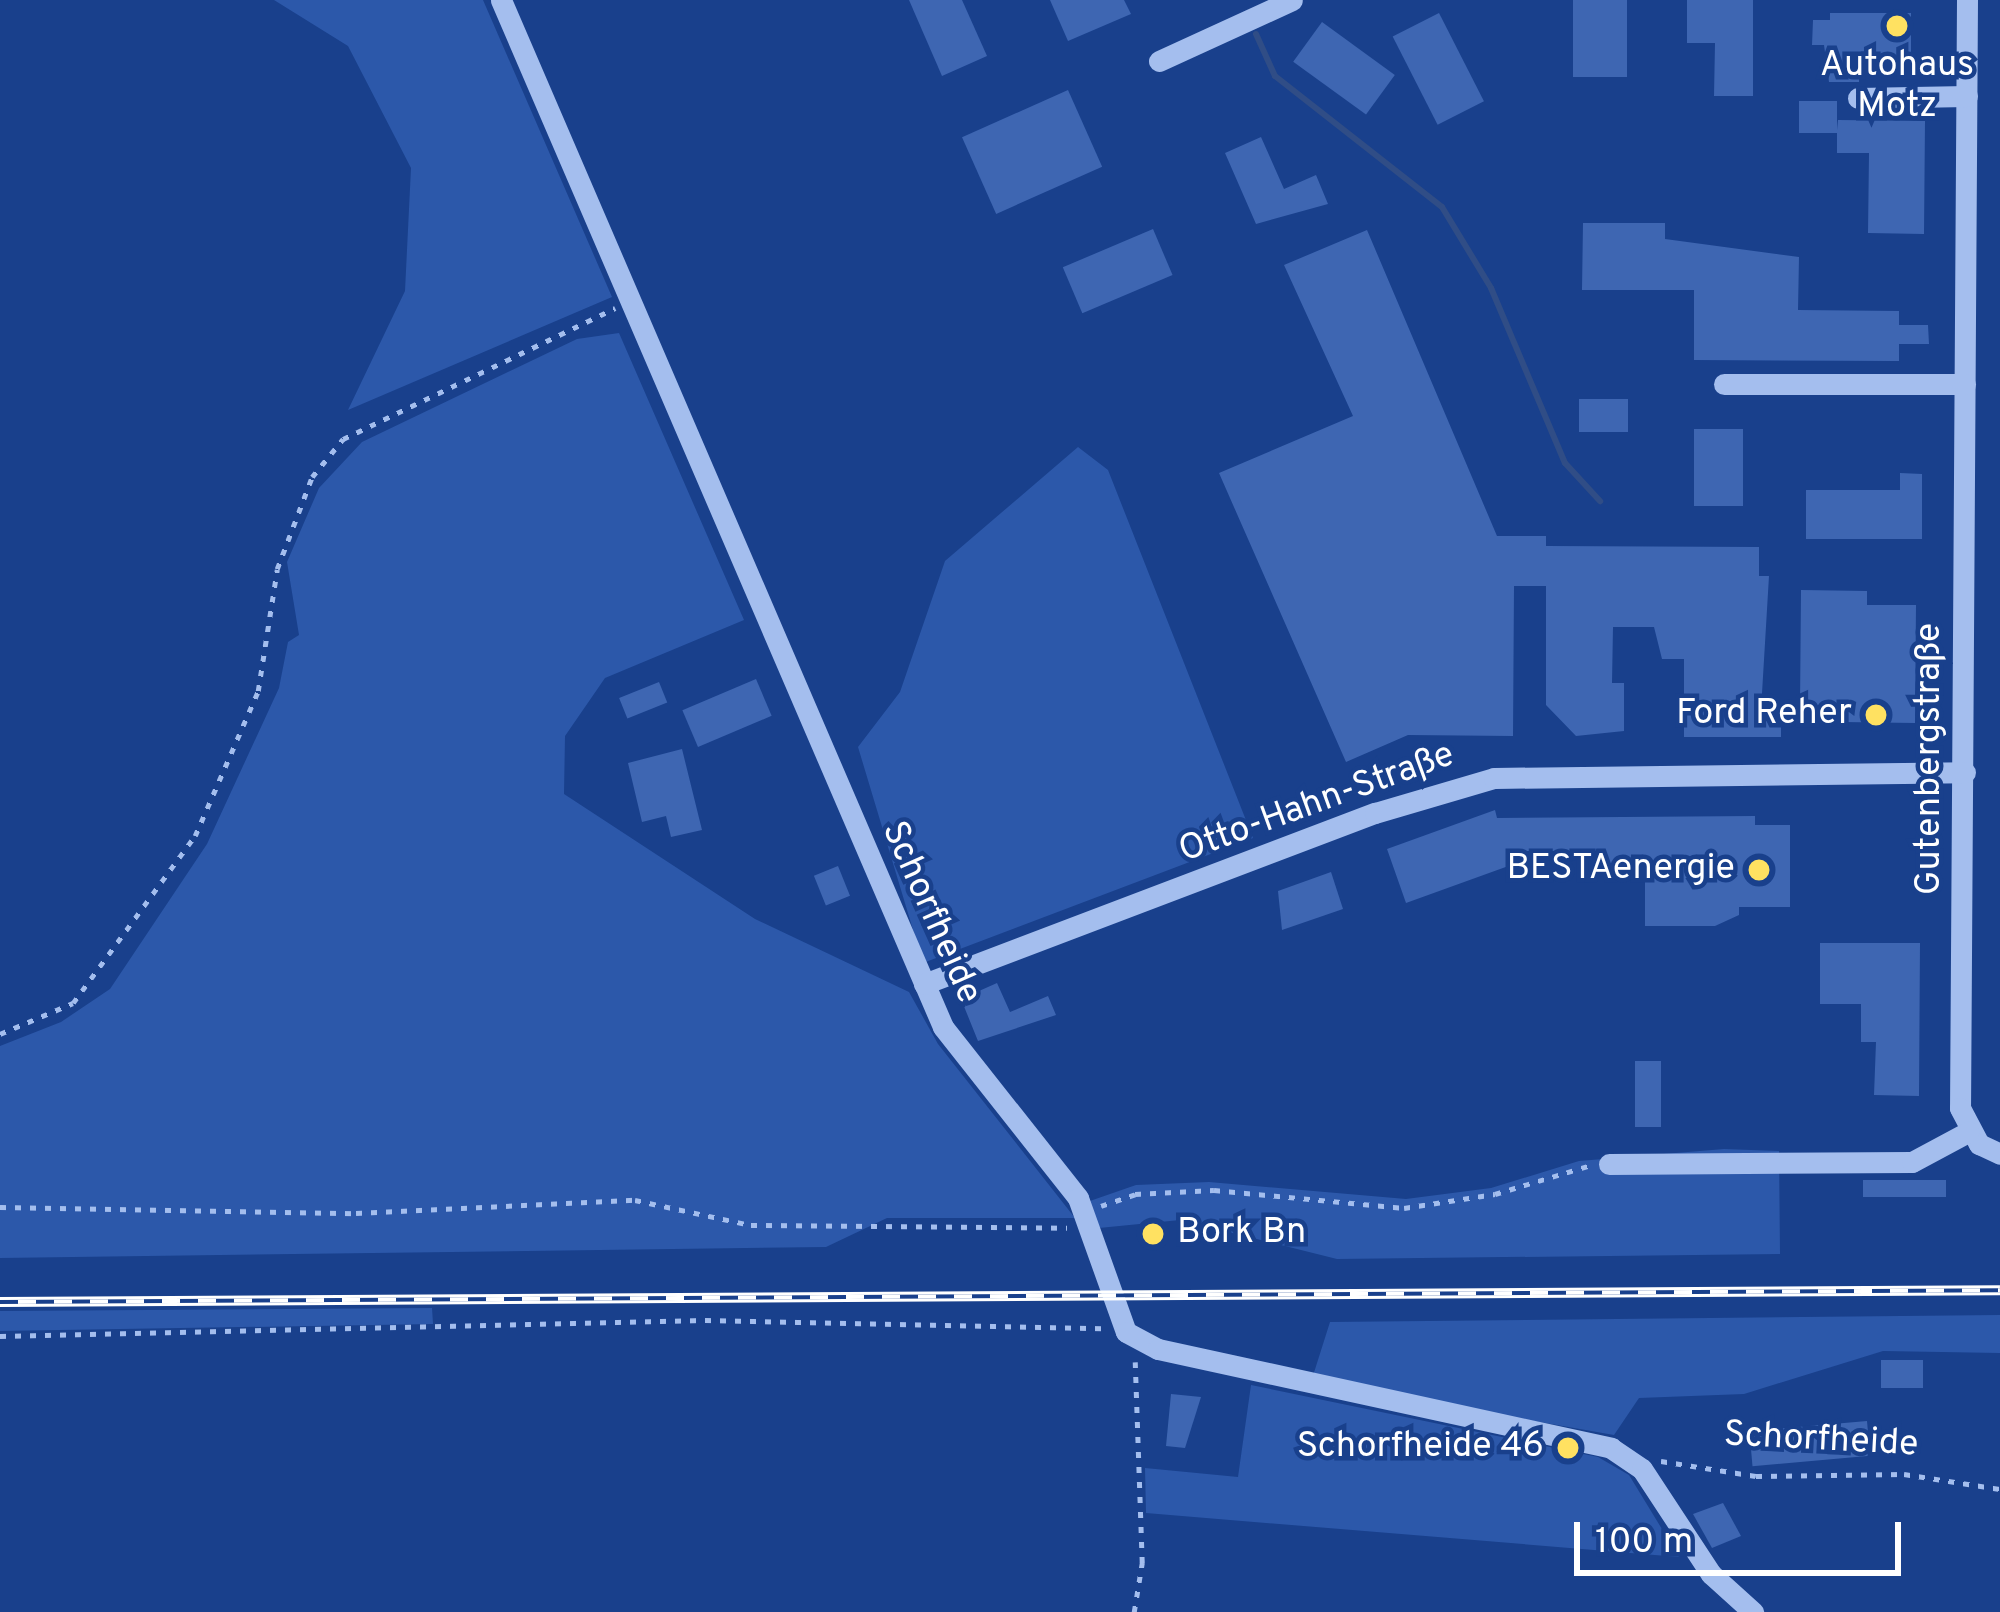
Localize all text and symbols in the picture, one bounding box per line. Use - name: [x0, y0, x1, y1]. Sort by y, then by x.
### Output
- marker: Autohaus Motz: [1884, 13, 1910, 39]
- place label: Autohaus Motz: [1820, 44, 1974, 129]
- street label: Gutenbergstraße: [1909, 623, 1953, 895]
- place label: Ford Reher: [1676, 693, 1852, 737]
- marker: Ford Reher: [1863, 702, 1889, 728]
- street label: Otto-Hahn-Straße: [1174, 734, 1460, 874]
- street label: Schorfheide: [871, 815, 989, 1011]
- place label: BESTAenergie: [1506, 848, 1735, 892]
- marker: BESTAenergie: [1746, 857, 1772, 883]
- place label: Bork Bn: [1177, 1212, 1306, 1256]
- marker: Bork Bn: [1140, 1221, 1166, 1247]
- street label: Schorfheide: [1723, 1414, 1919, 1468]
- place label: Schorfheide 46: [1297, 1426, 1544, 1470]
- marker: Schorfheide 46: [1555, 1435, 1581, 1461]
- scale bar: [1580, 1498, 1907, 1572]
- text: 100 m: [1595, 1520, 1693, 1566]

